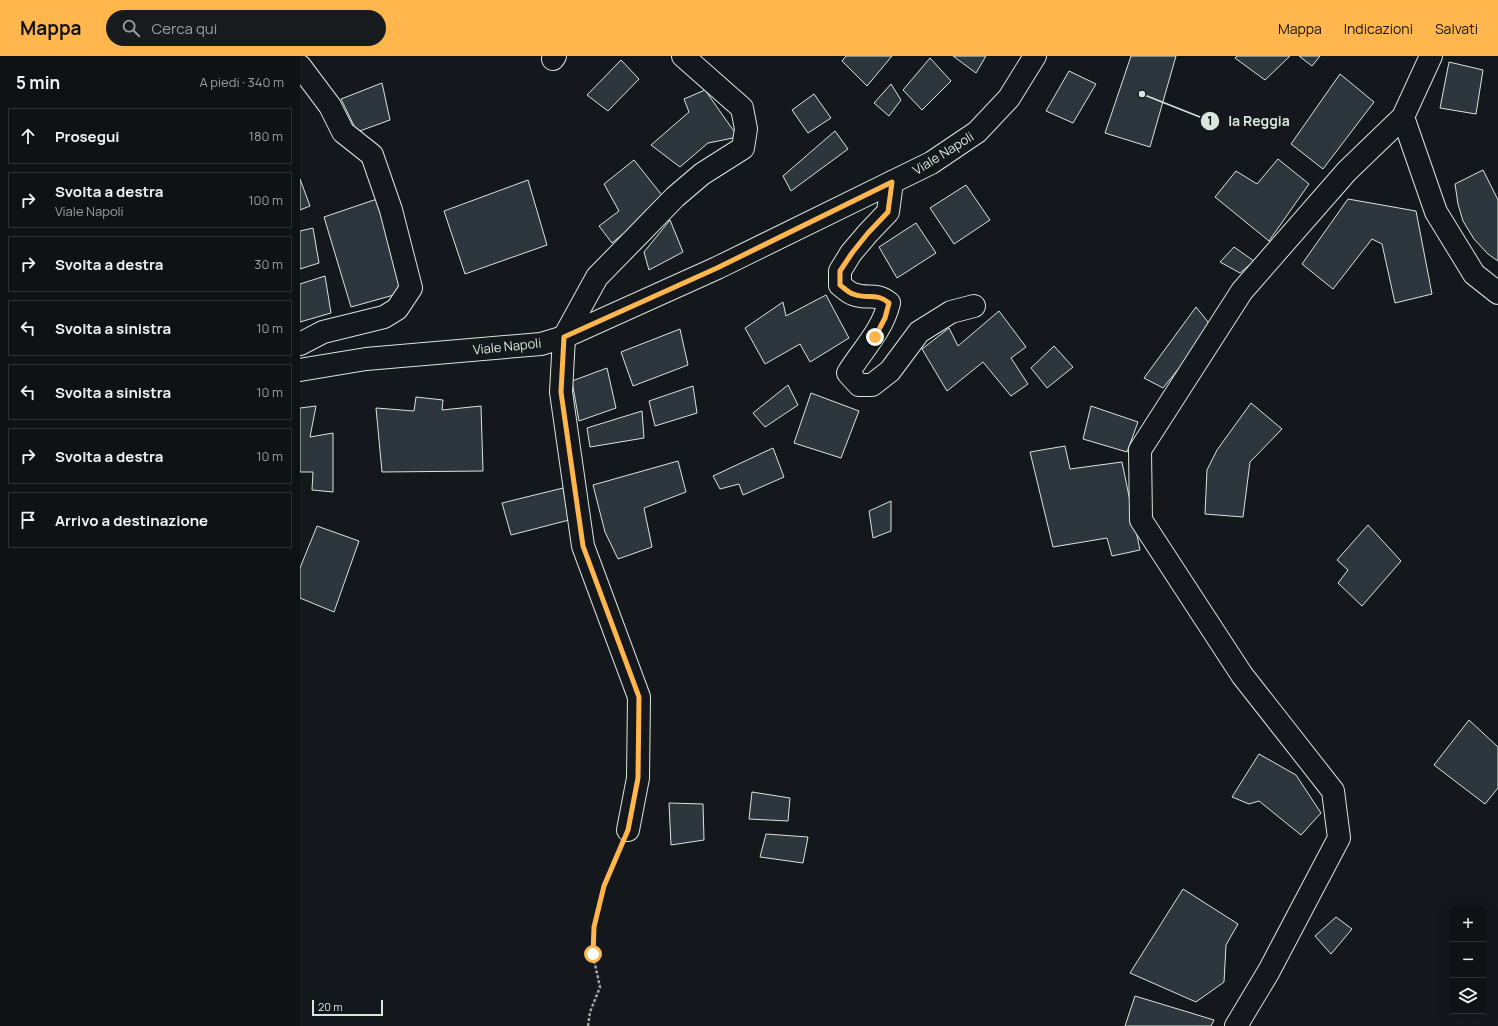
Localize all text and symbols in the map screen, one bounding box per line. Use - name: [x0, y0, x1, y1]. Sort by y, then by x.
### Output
- search box: [106, 10, 386, 46]
- text: Mappa: [20, 15, 82, 41]
- icon: search: [120, 17, 142, 39]
- text: Cerca qui: [152, 18, 217, 39]
- text: Mappa: [1278, 19, 1322, 38]
- text: Indicazioni: [1344, 19, 1413, 38]
- text: Salvati: [1435, 19, 1478, 38]
- text: 5 min: [16, 71, 60, 94]
- text: A piedi · 340 m: [200, 73, 284, 91]
- callout: la Reggia: [1200, 108, 1298, 134]
- text: la Reggia: [1228, 111, 1290, 130]
- text: 1: [1207, 112, 1213, 129]
- icon: ahead: [17, 125, 39, 147]
- text: Prosegui: [55, 126, 119, 147]
- text: 180 m: [249, 127, 283, 145]
- street label: Viale Napoli: [909, 127, 977, 179]
- text: Svolta a destra: [55, 181, 163, 202]
- icon: right: [17, 189, 39, 211]
- text: 100 m: [248, 191, 283, 209]
- text: Viale Napoli: [55, 202, 124, 220]
- icon: right: [17, 253, 39, 275]
- text: Svolta a destra: [55, 254, 163, 275]
- text: 30 m: [254, 255, 283, 273]
- icon: left: [17, 317, 39, 339]
- text: Svolta a sinistra: [55, 318, 171, 339]
- text: 10 m: [256, 319, 283, 337]
- route end: [866, 328, 884, 346]
- street label: Viale Napoli: [472, 333, 542, 359]
- icon: left: [17, 381, 39, 403]
- text: Svolta a sinistra: [55, 382, 171, 403]
- text: 10 m: [256, 383, 283, 401]
- icon: right: [17, 445, 39, 467]
- text: Svolta a destra: [55, 446, 163, 467]
- text: 10 m: [256, 447, 283, 465]
- icon: arrive: [17, 509, 39, 531]
- text: Arrivo a destinazione: [55, 510, 208, 531]
- map controls: [1450, 906, 1486, 1014]
- button: +: [1450, 906, 1486, 942]
- button: −: [1450, 942, 1486, 978]
- route start: [584, 945, 602, 963]
- button: layers: [1450, 978, 1486, 1014]
- scale bar: [312, 998, 383, 1017]
- text: 20 m: [318, 999, 343, 1014]

